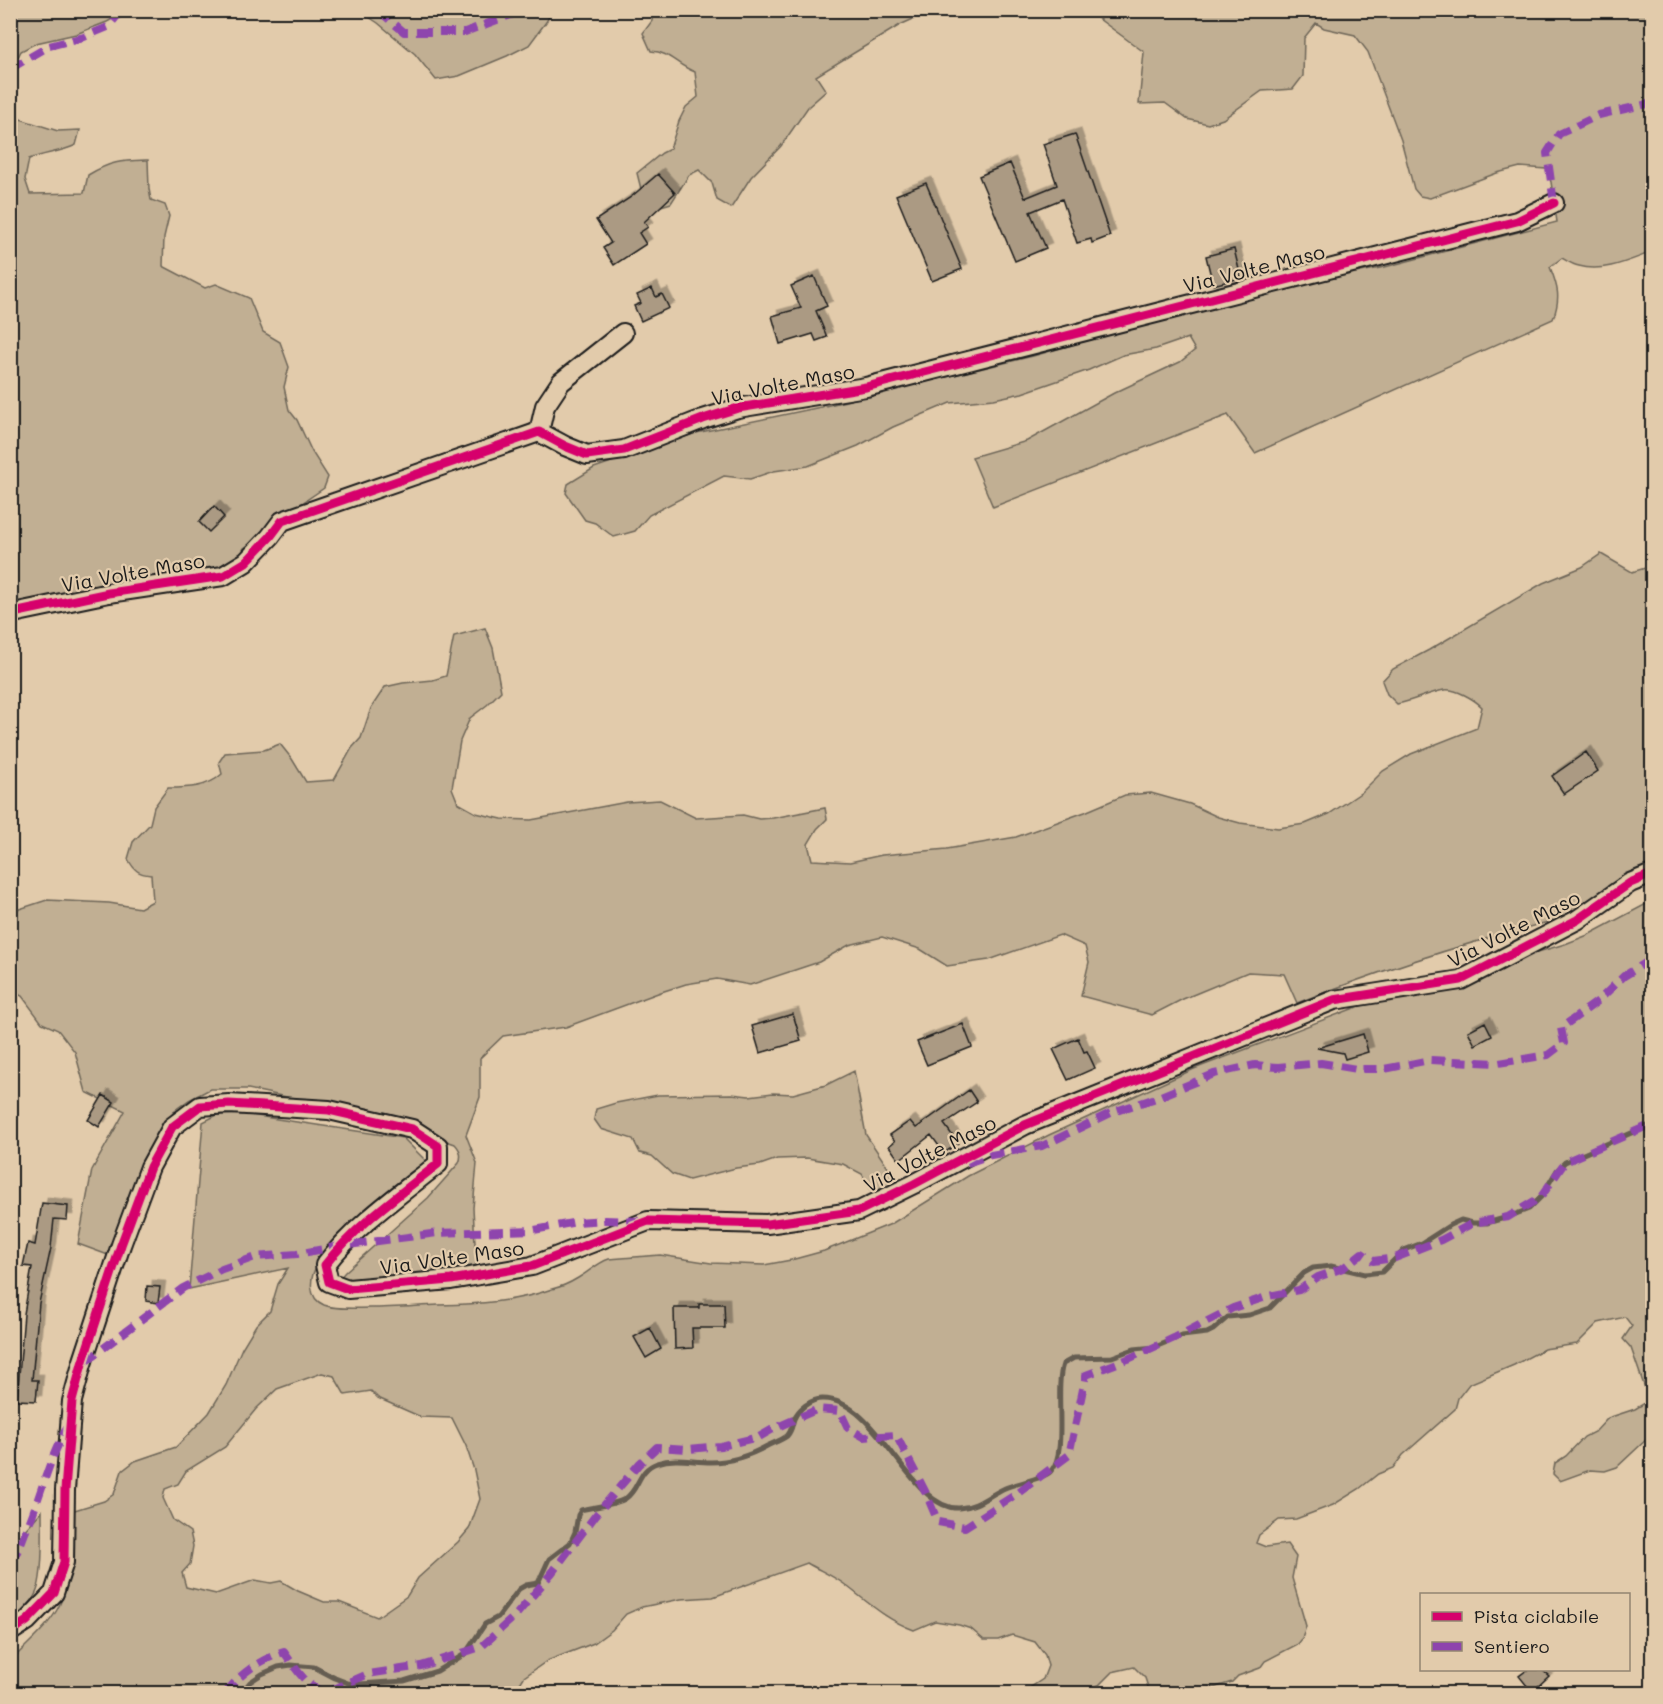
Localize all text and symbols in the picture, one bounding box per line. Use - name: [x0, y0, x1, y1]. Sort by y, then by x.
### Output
- street label: Via Volte Maso: [1180, 238, 1327, 298]
- street label: Via Volte Maso: [709, 357, 857, 411]
- street label: Via Volte Maso: [59, 547, 207, 597]
- street label: Via Volte Maso: [1443, 884, 1584, 973]
- street label: Via Volte Maso: [859, 1109, 1000, 1198]
- street label: Via Volte Maso: [378, 1234, 526, 1280]
- legend: [1420, 1593, 1630, 1671]
- text: Pista ciclabile: [1474, 1604, 1599, 1628]
- text: Sentiero: [1474, 1634, 1550, 1658]

